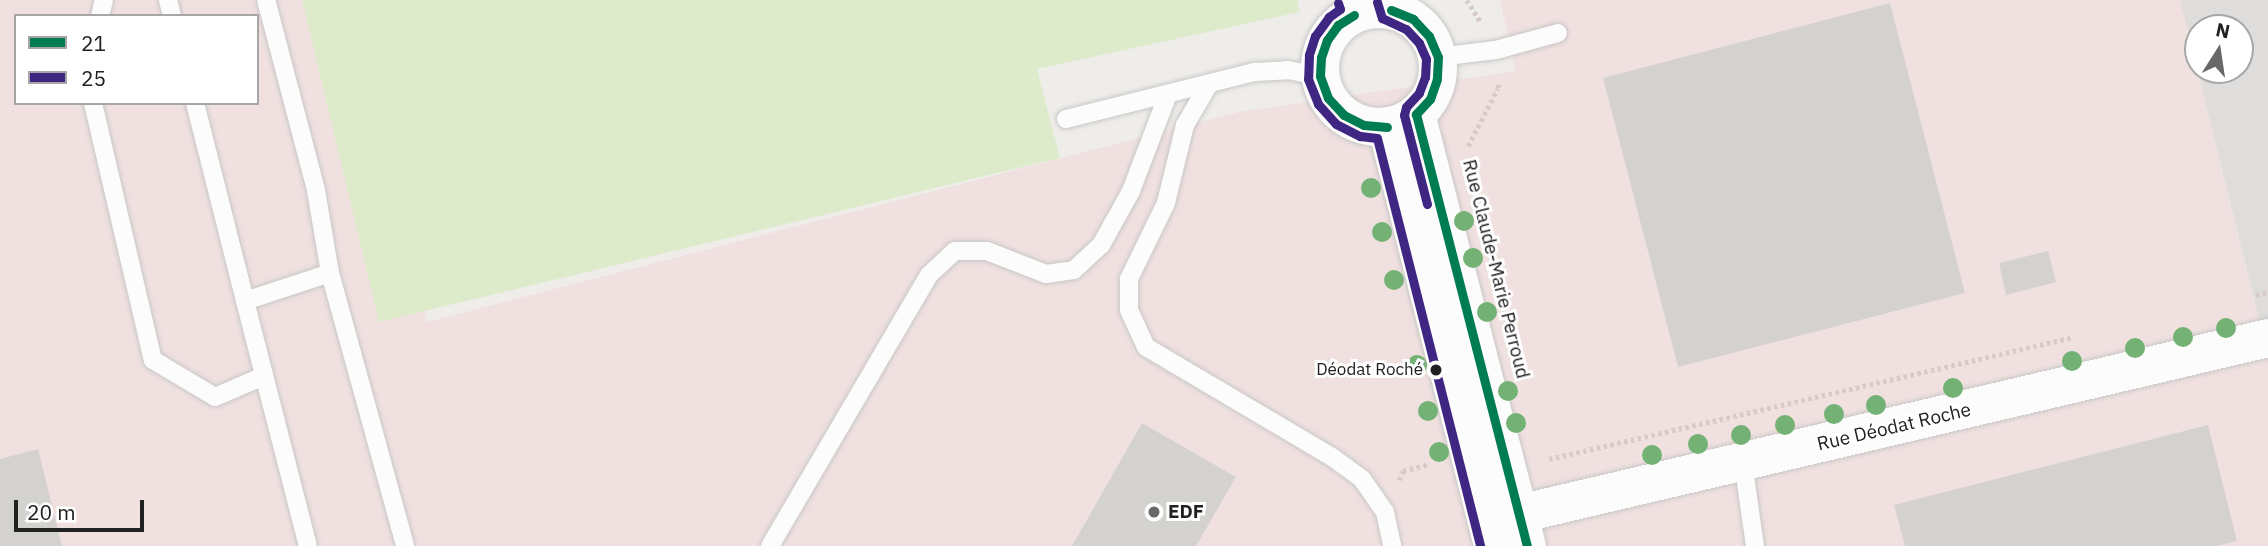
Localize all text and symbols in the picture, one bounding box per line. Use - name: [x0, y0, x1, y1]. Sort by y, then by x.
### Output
- legend: [14, 14, 259, 105]
- north arrow: [2184, 14, 2254, 84]
- text: N: [2214, 17, 2232, 44]
- text: 21: [81, 29, 106, 57]
- text: 25: [81, 64, 106, 92]
- street label: Rue Claude-Marie Perroud: [1458, 157, 1534, 381]
- place label: Déodat Roché: [1316, 360, 1423, 380]
- marker: Déodat Roché: [1429, 363, 1443, 377]
- street label: Rue Déodat Roche: [1815, 398, 1973, 456]
- scale bar: [18, 486, 147, 530]
- text: 20 m: [27, 498, 76, 526]
- place label: EDF: [1168, 501, 1204, 523]
- marker: EDF: [1146, 504, 1162, 520]

